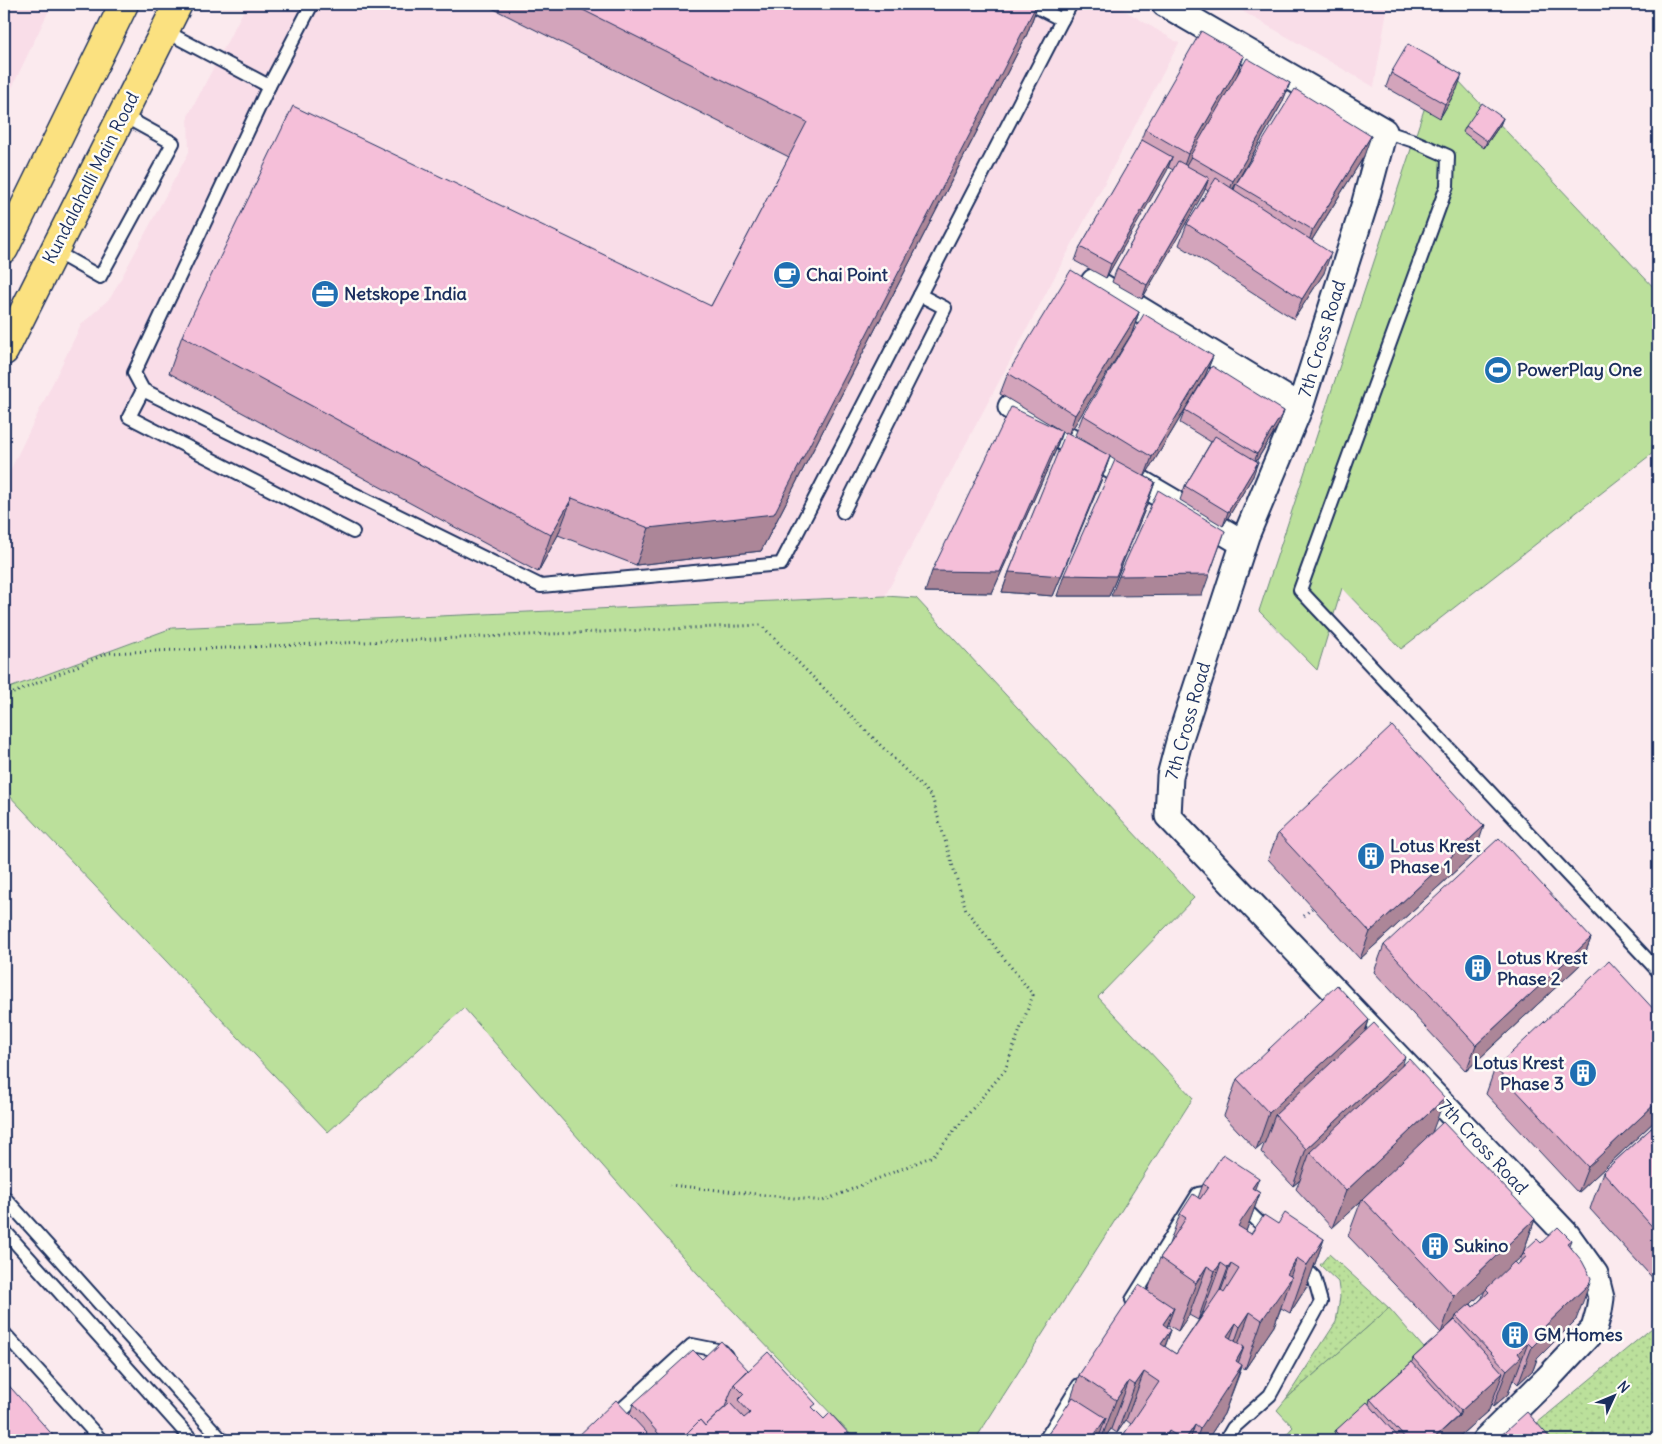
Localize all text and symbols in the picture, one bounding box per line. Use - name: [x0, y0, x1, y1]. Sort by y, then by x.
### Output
- street label: Kundalahalli Main Road: [37, 88, 144, 268]
- cafe icon: Chai Point: [772, 260, 802, 290]
- place label: Chai Point: [806, 263, 889, 286]
- street label: 7th Cross Road: [1293, 277, 1350, 400]
- office icon: Netskope India: [310, 279, 340, 309]
- place label: Netskope India: [344, 282, 467, 305]
- sports icon: PowerPlay One: [1483, 355, 1513, 385]
- place label: PowerPlay One: [1517, 358, 1642, 381]
- street label: 7th Cross Road: [1160, 659, 1215, 782]
- place label: Lotus Krest Phase 1: [1390, 834, 1481, 878]
- building icon: Lotus Krest Phase 1: [1356, 841, 1386, 871]
- place label: Lotus Krest Phase 2: [1497, 946, 1588, 990]
- building icon: Lotus Krest Phase 2: [1463, 953, 1493, 983]
- place label: Lotus Krest Phase 3: [1473, 1051, 1565, 1095]
- building icon: Lotus Krest Phase 3: [1568, 1058, 1598, 1088]
- street label: 7th Cross Road: [1434, 1094, 1533, 1199]
- building icon: Sukino: [1420, 1231, 1450, 1261]
- place label: Sukino: [1454, 1234, 1508, 1257]
- building icon: GM Homes: [1500, 1320, 1530, 1350]
- place label: GM Homes: [1534, 1323, 1623, 1346]
- north arrow: [1590, 1372, 1640, 1422]
- text: N: [1614, 1377, 1633, 1397]

